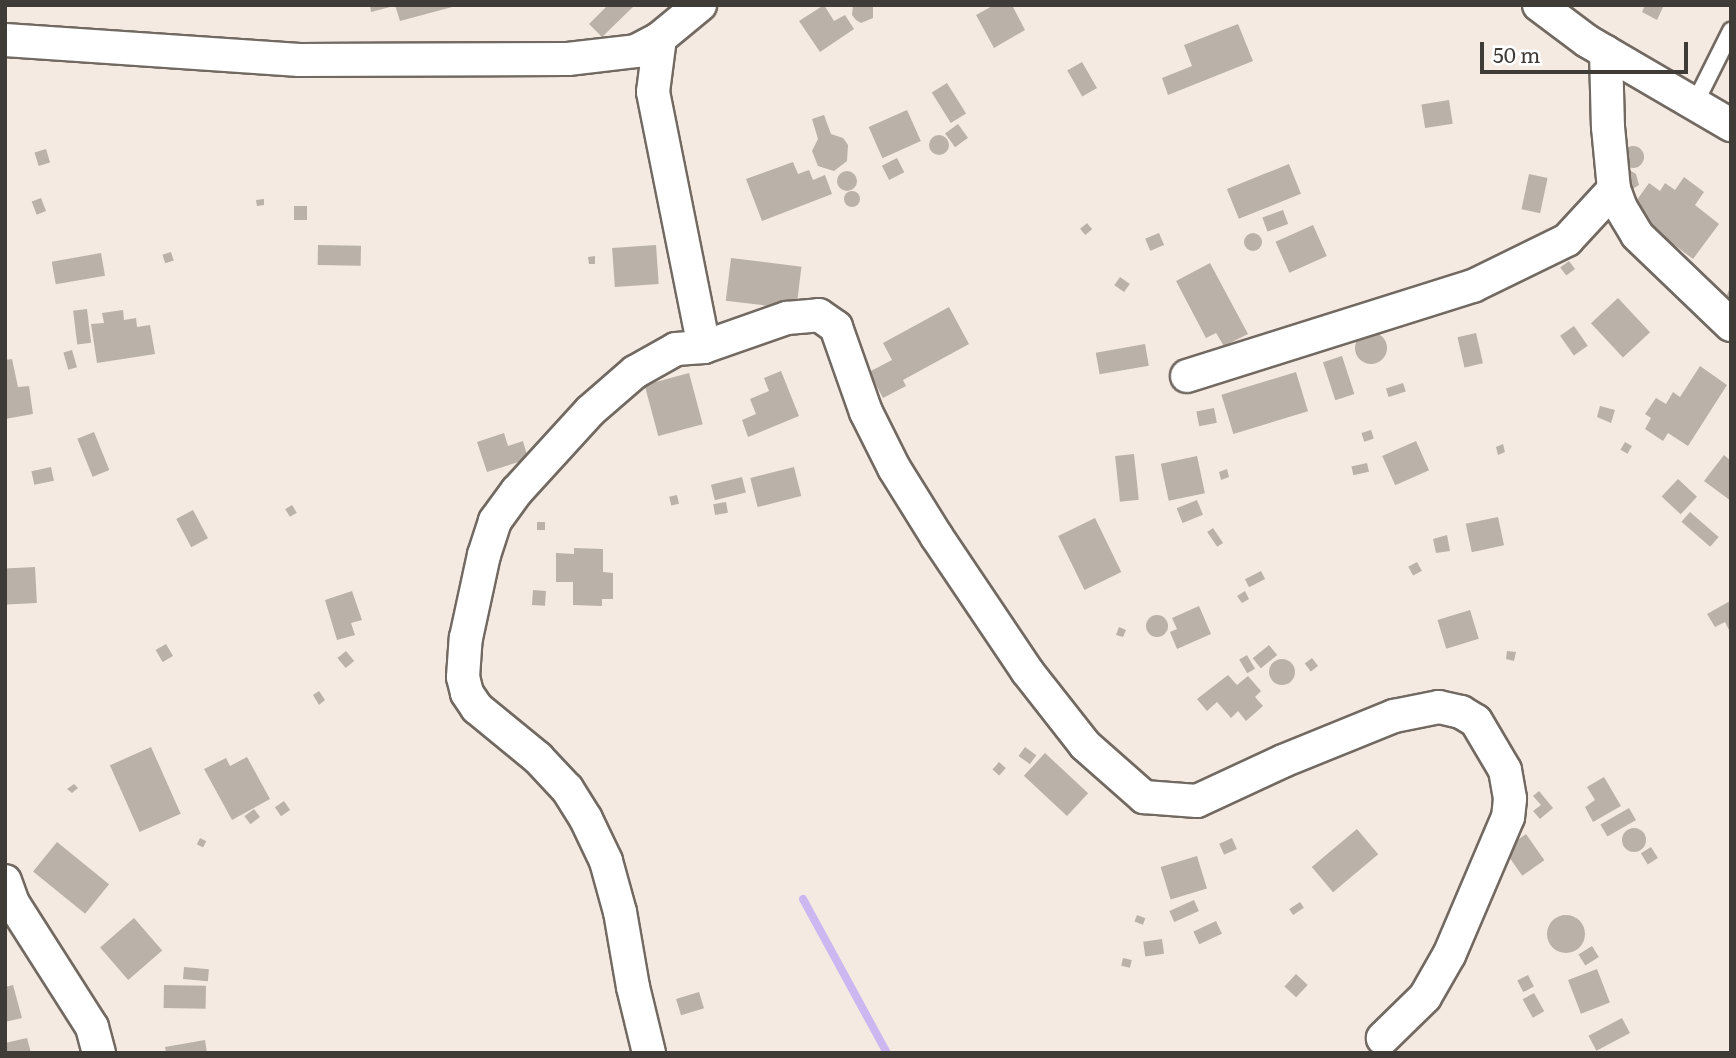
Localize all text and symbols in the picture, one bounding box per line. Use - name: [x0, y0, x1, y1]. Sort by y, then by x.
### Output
- scale bar: [1484, 28, 1692, 72]
- text: 50 m: [1493, 38, 1540, 69]

